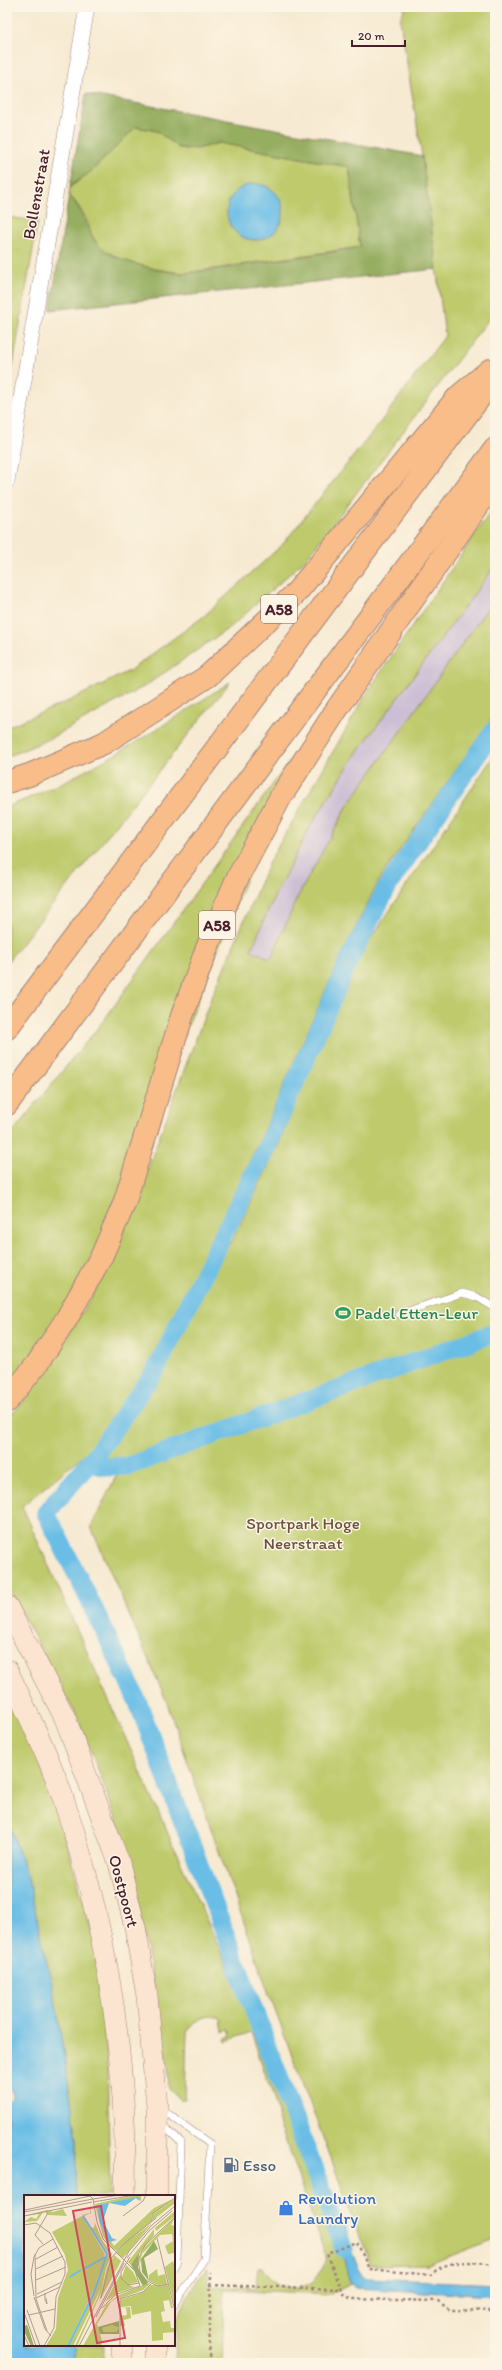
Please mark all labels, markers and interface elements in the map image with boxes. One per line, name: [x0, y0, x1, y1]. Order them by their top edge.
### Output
scale bar: [352, 22, 405, 48]
text: 20 m: [358, 29, 385, 43]
street label: Bollenstraat: [18, 147, 54, 241]
road number: A58: [261, 595, 297, 623]
road number: A58: [199, 911, 235, 939]
place label: Padel Etten-Leur: [355, 1303, 478, 1323]
sports icon: Padel Etten-Leur: [334, 1304, 352, 1322]
park label: Sportpark Hoge Neerstraat: [246, 1513, 360, 1553]
street label: Oostpoort: [105, 1853, 143, 1930]
place label: Esso: [243, 2155, 276, 2175]
fuel station icon: Esso: [222, 2156, 240, 2174]
place label: Revolution Laundry: [298, 2188, 376, 2228]
inset map: [24, 2195, 175, 2346]
shop icon: Revolution Laundry: [277, 2199, 295, 2217]

